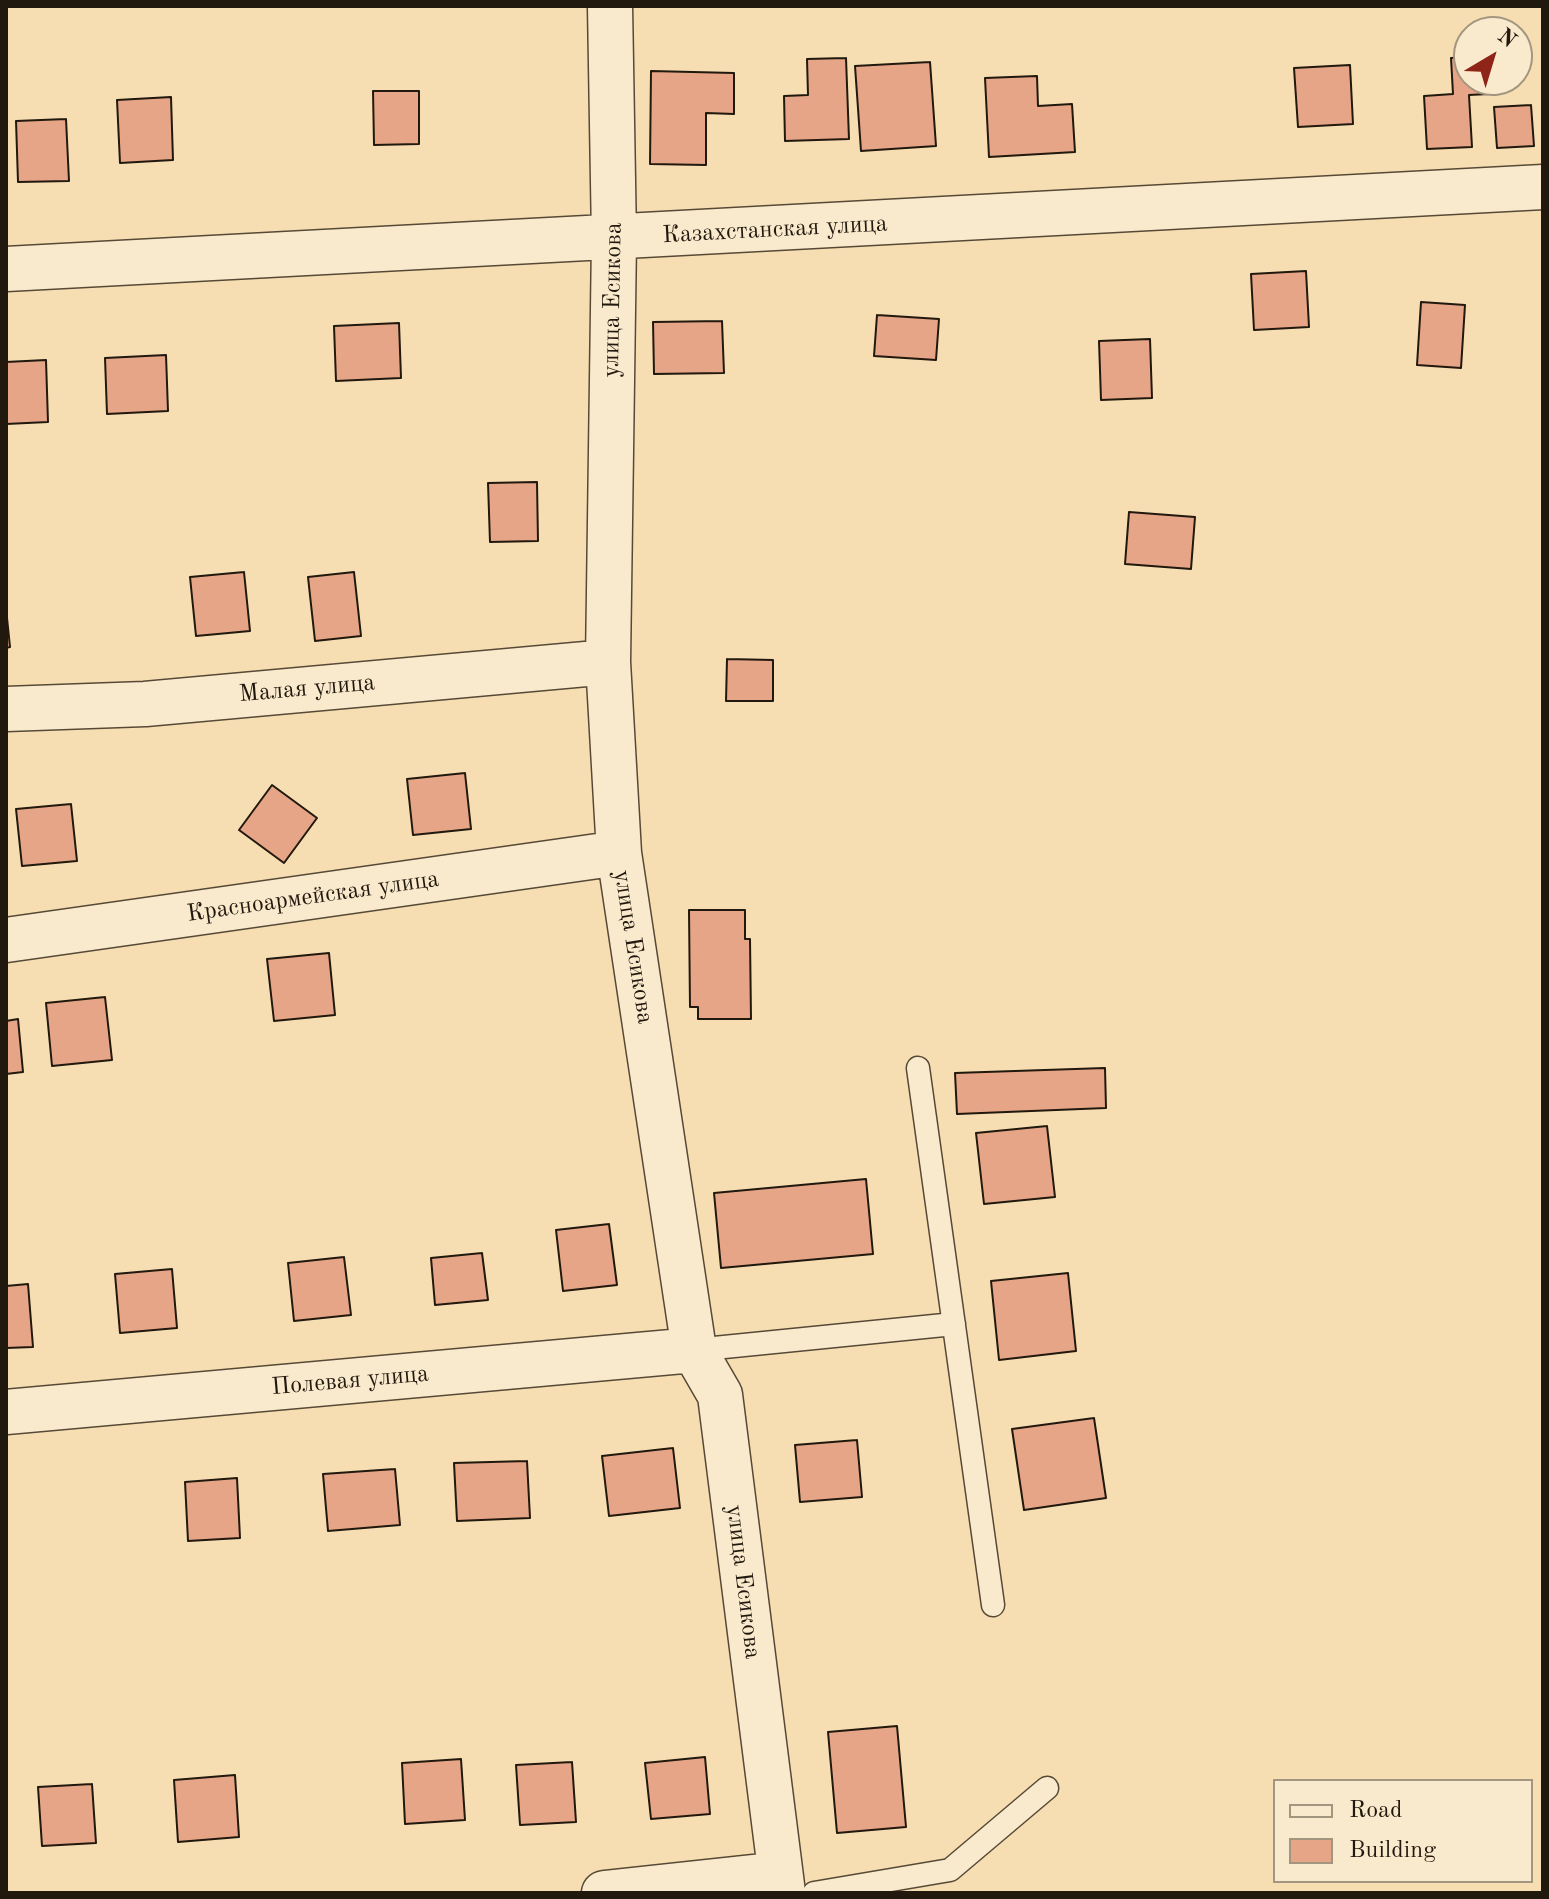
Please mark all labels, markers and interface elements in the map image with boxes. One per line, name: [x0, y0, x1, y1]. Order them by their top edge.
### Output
north arrow: [1453, 16, 1533, 96]
text: N: [1493, 25, 1520, 53]
street label: Казахстанская улица: [662, 210, 888, 250]
street label: улица Есикова: [597, 222, 629, 378]
street label: Малая улица: [238, 669, 376, 709]
street label: Красноармейская улица: [185, 865, 441, 929]
street label: улица Есикова: [607, 868, 659, 1026]
street label: Полевая улица: [270, 1360, 430, 1402]
street label: улица Есикова: [719, 1503, 767, 1661]
legend: [1273, 1779, 1533, 1883]
text: Road: [1349, 1799, 1402, 1823]
text: Building: [1349, 1839, 1436, 1863]

